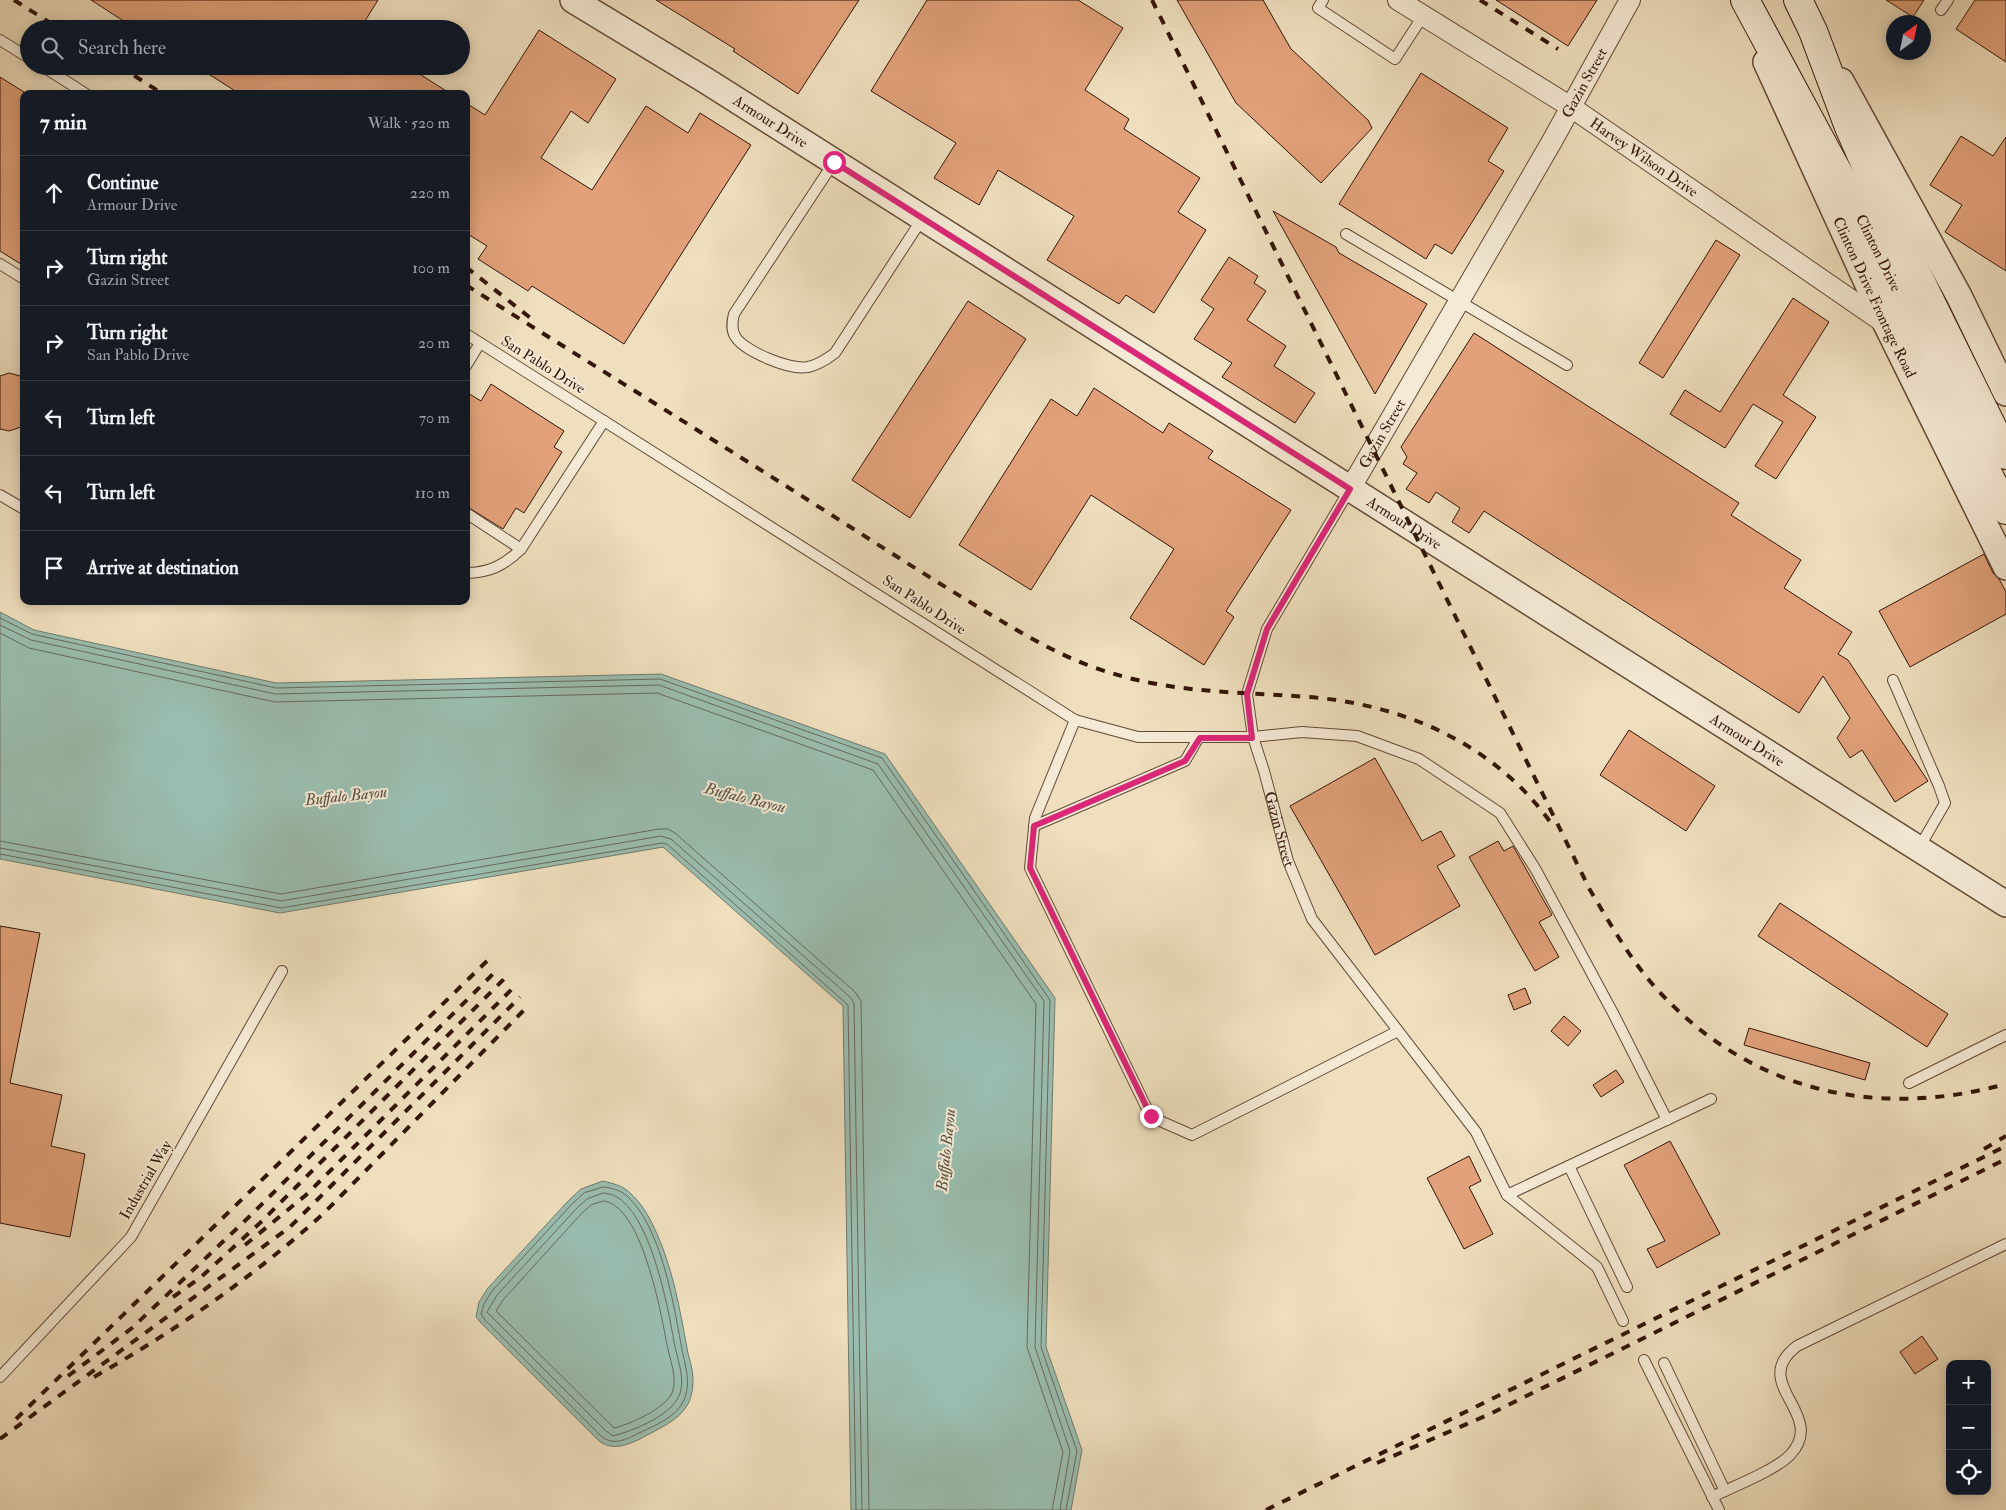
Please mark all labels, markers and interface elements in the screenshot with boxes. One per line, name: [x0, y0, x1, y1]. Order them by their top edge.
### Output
north arrow: [1886, 15, 1931, 60]
search box: [20, 20, 470, 75]
icon: search: [38, 34, 66, 62]
text: Search here: [78, 36, 166, 60]
street label: Gazin Street: [1557, 44, 1611, 121]
street label: Armour Drive: [729, 90, 812, 152]
text: 7 min: [40, 109, 87, 136]
text: Walk · 520 m: [368, 113, 450, 133]
street label: Harvey Wilson Drive: [1586, 113, 1702, 201]
route start: [823, 151, 846, 174]
text: Continue: [87, 171, 158, 195]
icon: ahead: [40, 179, 68, 207]
text: 220 m: [410, 183, 450, 203]
text: Armour Drive: [87, 195, 177, 215]
street label: Clinton Drive: [1852, 211, 1906, 295]
street label: Clinton Drive Frontage Road: [1829, 214, 1921, 381]
text: Turn right: [87, 246, 167, 270]
icon: right: [40, 254, 68, 282]
text: 100 m: [412, 258, 450, 278]
text: Gazin Street: [87, 270, 169, 290]
text: Turn right: [87, 321, 167, 345]
icon: right: [40, 329, 68, 357]
street label: San Pablo Drive: [497, 332, 589, 398]
text: 20 m: [418, 333, 450, 353]
text: San Pablo Drive: [87, 345, 189, 365]
street label: Gazin Street: [1355, 395, 1410, 472]
icon: left: [40, 404, 68, 432]
text: Turn left: [87, 406, 155, 430]
text: 70 m: [419, 408, 450, 428]
icon: left: [40, 479, 68, 507]
text: Turn left: [87, 481, 155, 505]
text: 110 m: [415, 483, 450, 503]
street label: Armour Drive: [1362, 492, 1445, 554]
icon: arrive: [40, 554, 68, 582]
text: Arrive at destination: [87, 556, 239, 580]
street label: San Pablo Drive: [879, 571, 969, 639]
street label: Armour Drive: [1705, 709, 1788, 771]
water label: Buffalo Bayou: [701, 778, 788, 818]
water label: Buffalo Bayou: [303, 782, 389, 810]
street label: Gazin Street: [1260, 789, 1299, 870]
route end: [1140, 1105, 1163, 1128]
water label: Buffalo Bayou: [932, 1107, 960, 1193]
street label: Industrial Way: [116, 1137, 176, 1223]
map controls: [1946, 1360, 1991, 1495]
button: +: [1946, 1360, 1991, 1405]
button: −: [1946, 1405, 1991, 1450]
button: locate: [1946, 1450, 1991, 1495]

